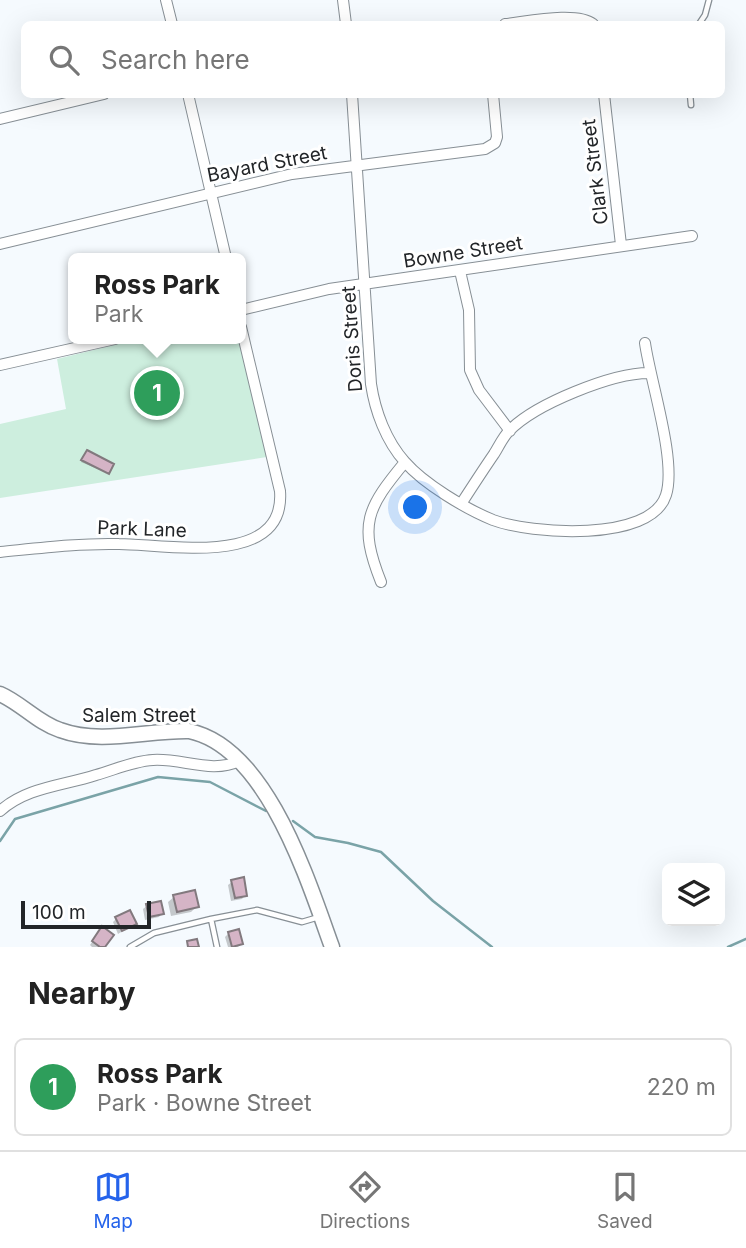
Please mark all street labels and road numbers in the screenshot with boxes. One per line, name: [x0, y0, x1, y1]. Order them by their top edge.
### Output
street label: Clark Street: [577, 118, 613, 226]
street label: Bayard Street: [205, 141, 329, 187]
street label: Bowne Street: [402, 231, 524, 273]
street label: Doris Street: [337, 285, 367, 393]
street label: Park Lane: [97, 516, 187, 542]
street label: Salem Street: [82, 704, 196, 727]

